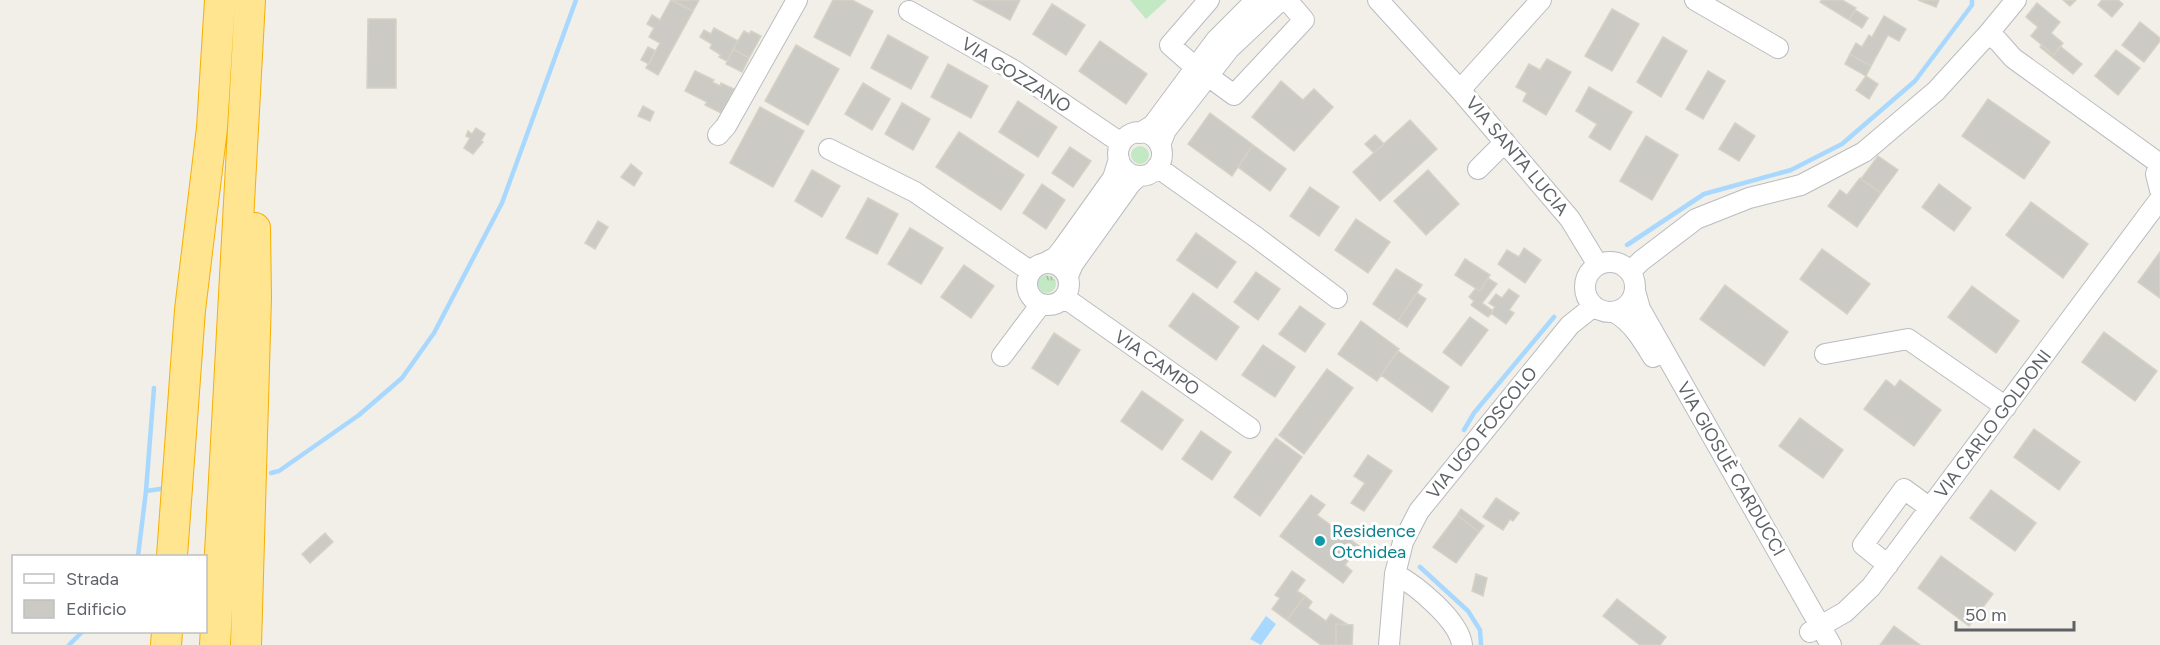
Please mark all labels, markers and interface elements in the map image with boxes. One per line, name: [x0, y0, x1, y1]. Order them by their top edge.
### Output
street label: VIA GOZZANO: [957, 33, 1075, 117]
street label: VIA SANTA LUCIA: [1461, 92, 1573, 220]
street label: VIA CAMPO: [1110, 326, 1204, 400]
street label: VIA CARLO GOLDONI: [1930, 345, 2056, 503]
street label: VIA UGO FOSCOLO: [1422, 363, 1542, 503]
street label: VIA GIOSUÈ CARDUCCI: [1672, 378, 1790, 560]
place label: Residence Otchidea: [1332, 520, 1416, 563]
marker: Residence Otchidea: [1313, 534, 1327, 548]
legend: [12, 555, 207, 633]
text: Strada: [66, 568, 119, 590]
scale bar: [1956, 594, 2074, 632]
text: Edificio: [66, 598, 127, 620]
text: 50 m: [1965, 604, 2007, 626]

